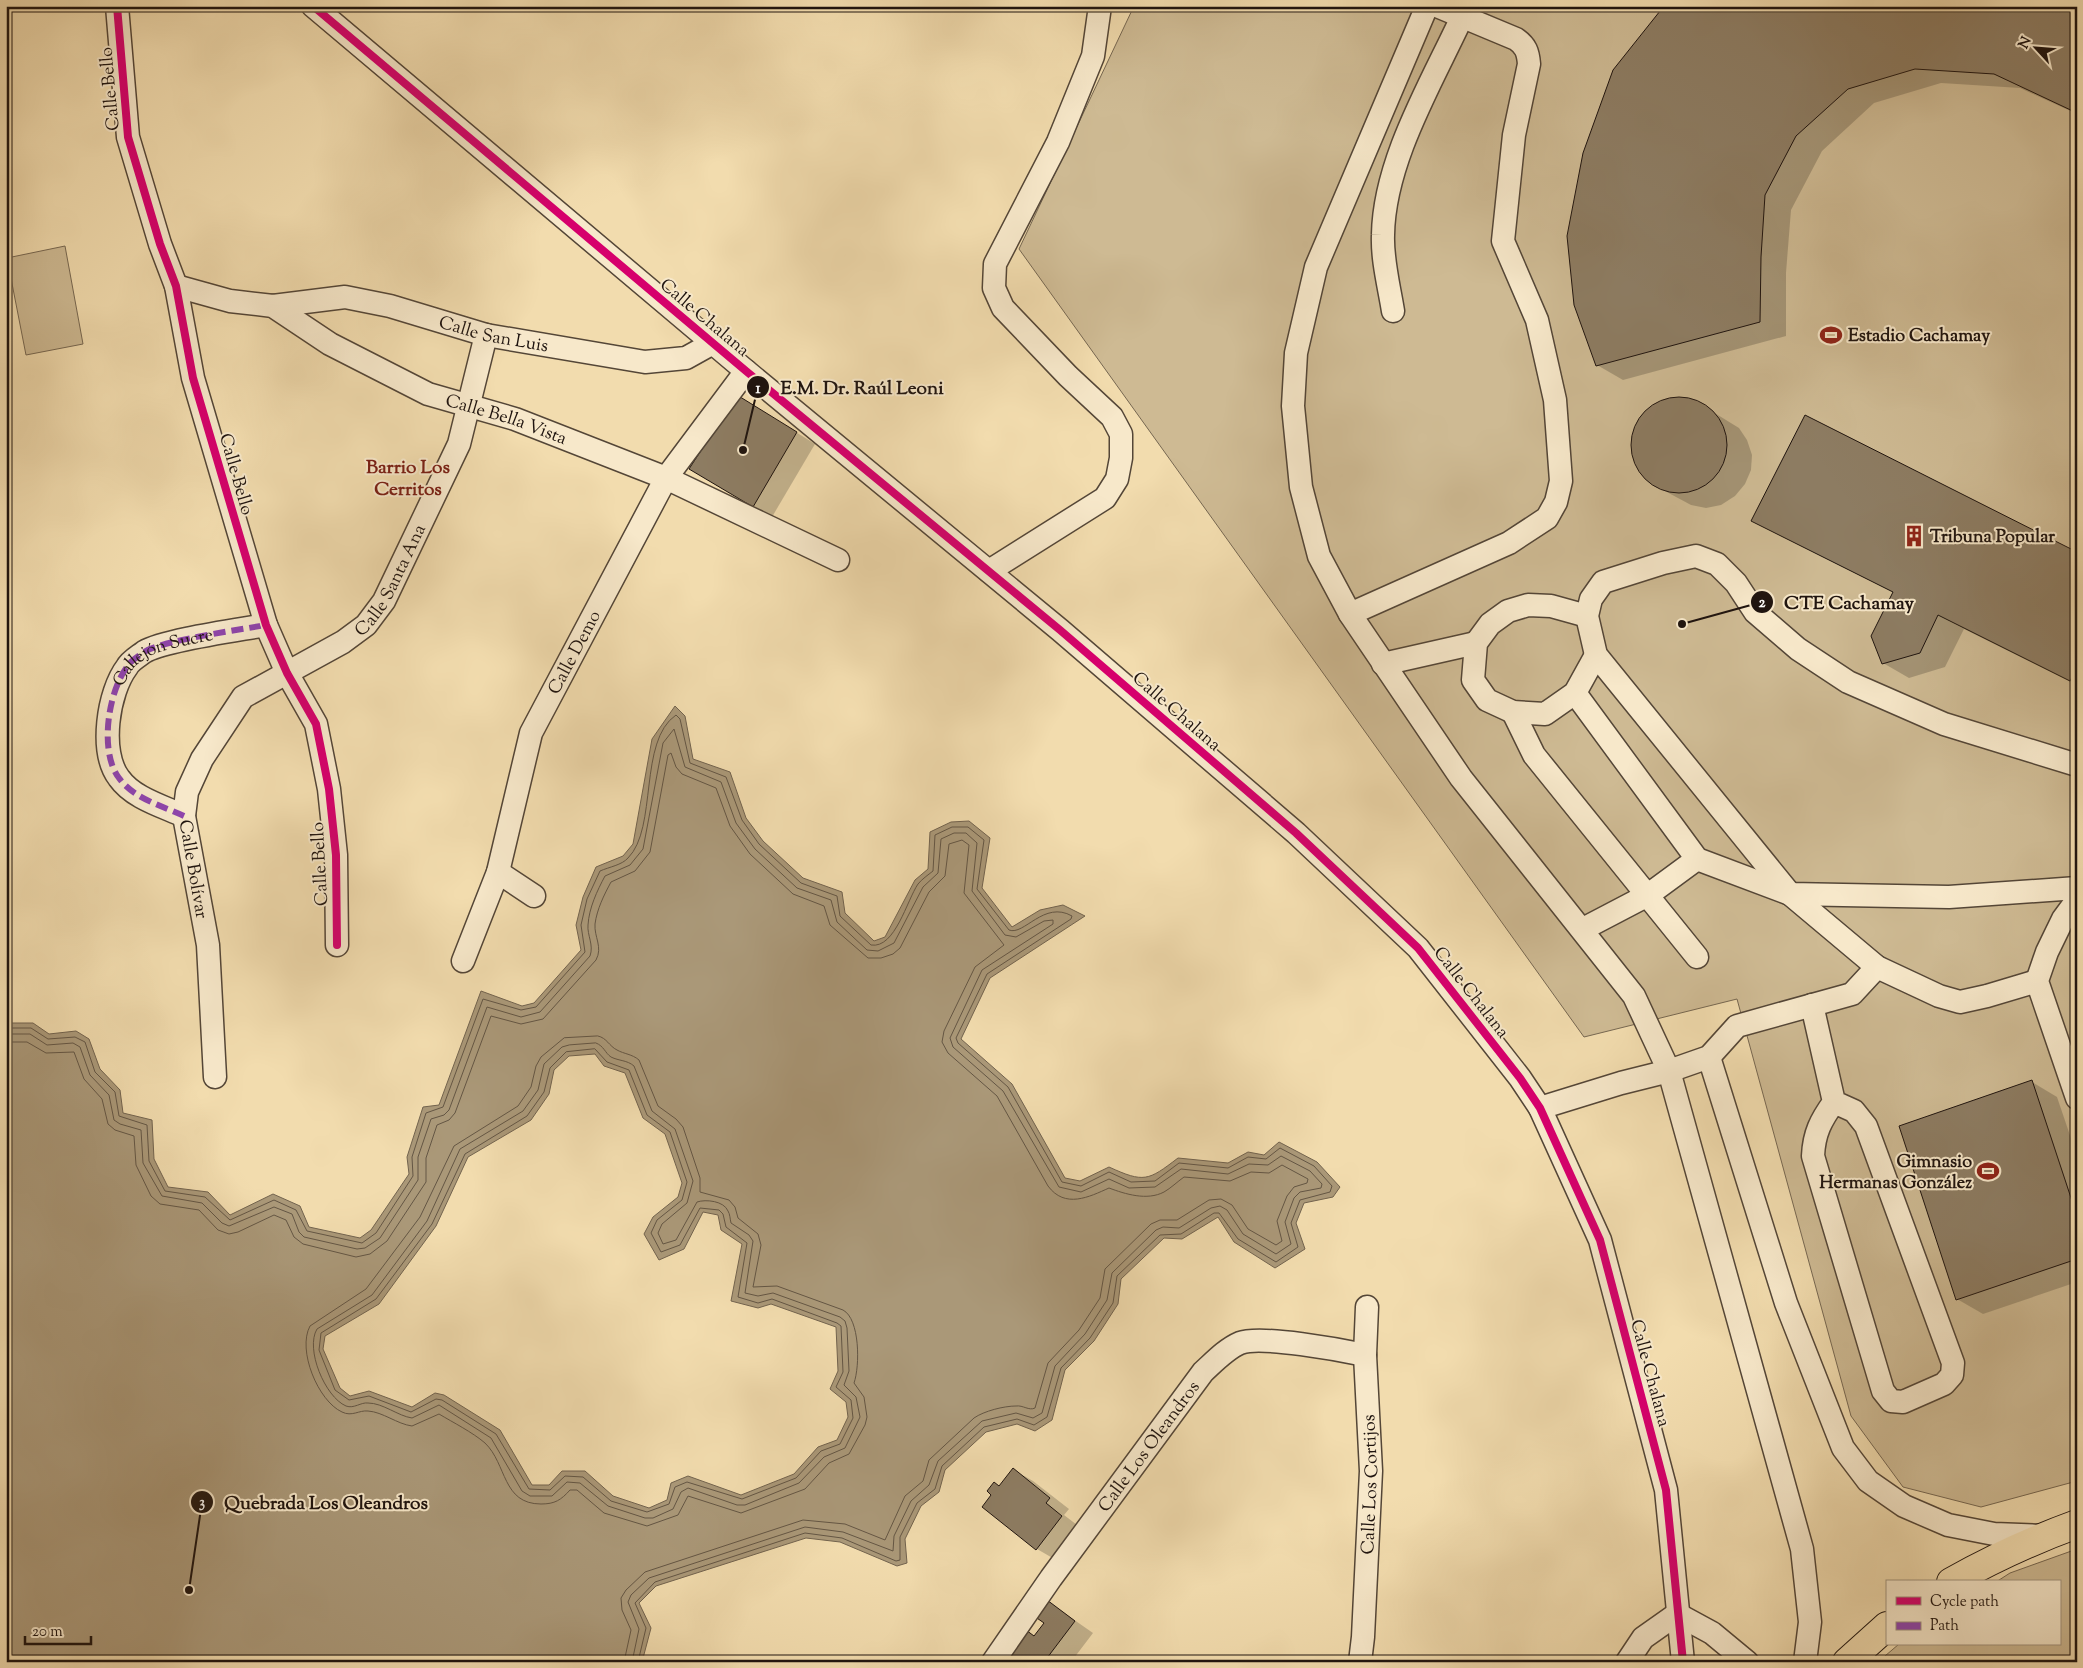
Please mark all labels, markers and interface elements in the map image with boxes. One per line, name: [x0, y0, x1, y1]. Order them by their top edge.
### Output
north arrow: [2010, 22, 2060, 72]
text: N: [2015, 34, 2038, 53]
street label: Calle Bello: [94, 46, 128, 132]
street label: Calle Chalana: [653, 273, 754, 364]
street label: Calle San Luis: [435, 310, 550, 360]
sports icon: Estadio Cachamay: [1818, 322, 1844, 348]
place label: Estadio Cachamay: [1848, 324, 1990, 350]
callout: E.M. Dr. Raúl Leoni: [746, 370, 954, 404]
text: E.M. Dr. Raúl Leoni: [780, 376, 944, 403]
text: 1: [755, 379, 761, 400]
street label: Calle Bella Vista: [442, 389, 570, 453]
street label: Calle Bello: [211, 431, 259, 519]
district label: Barrio Los Cerritos: [366, 455, 450, 504]
street label: Calle Santa Ana: [350, 520, 434, 644]
building icon: Tribuna Popular: [1901, 523, 1927, 549]
place label: Tribuna Popular: [1930, 525, 2055, 551]
callout: CTE Cachamay: [1750, 585, 1924, 619]
text: CTE Cachamay: [1784, 591, 1914, 618]
text: 2: [1758, 593, 1766, 614]
street label: Calle Demo: [543, 606, 609, 700]
street label: Callejón Sucre: [107, 623, 215, 691]
street label: Calle Chalana: [1126, 667, 1226, 759]
street label: Calle Bolívar: [171, 818, 214, 921]
street label: Calle Bello: [306, 821, 336, 907]
street label: Calle Chalana: [1426, 942, 1515, 1045]
place label: Gimnasio Hermanas González: [1819, 1150, 1972, 1197]
sports icon: Gimnasio Hermanas González: [1975, 1158, 2001, 1184]
street label: Calle Chalana: [1622, 1317, 1676, 1430]
street label: Calle Los Oleandros: [1093, 1376, 1207, 1518]
street label: Calle Los Cortijos: [1356, 1414, 1386, 1555]
callout: Quebrada Los Oleandros: [189, 1485, 438, 1519]
text: Quebrada Los Oleandros: [224, 1491, 429, 1518]
text: 3: [199, 1493, 205, 1514]
legend: [1886, 1580, 2060, 1646]
text: Cycle path: [1930, 1592, 1999, 1613]
scale bar: [25, 1613, 91, 1645]
text: Path: [1930, 1616, 1959, 1637]
text: 20 m: [32, 1622, 63, 1643]

